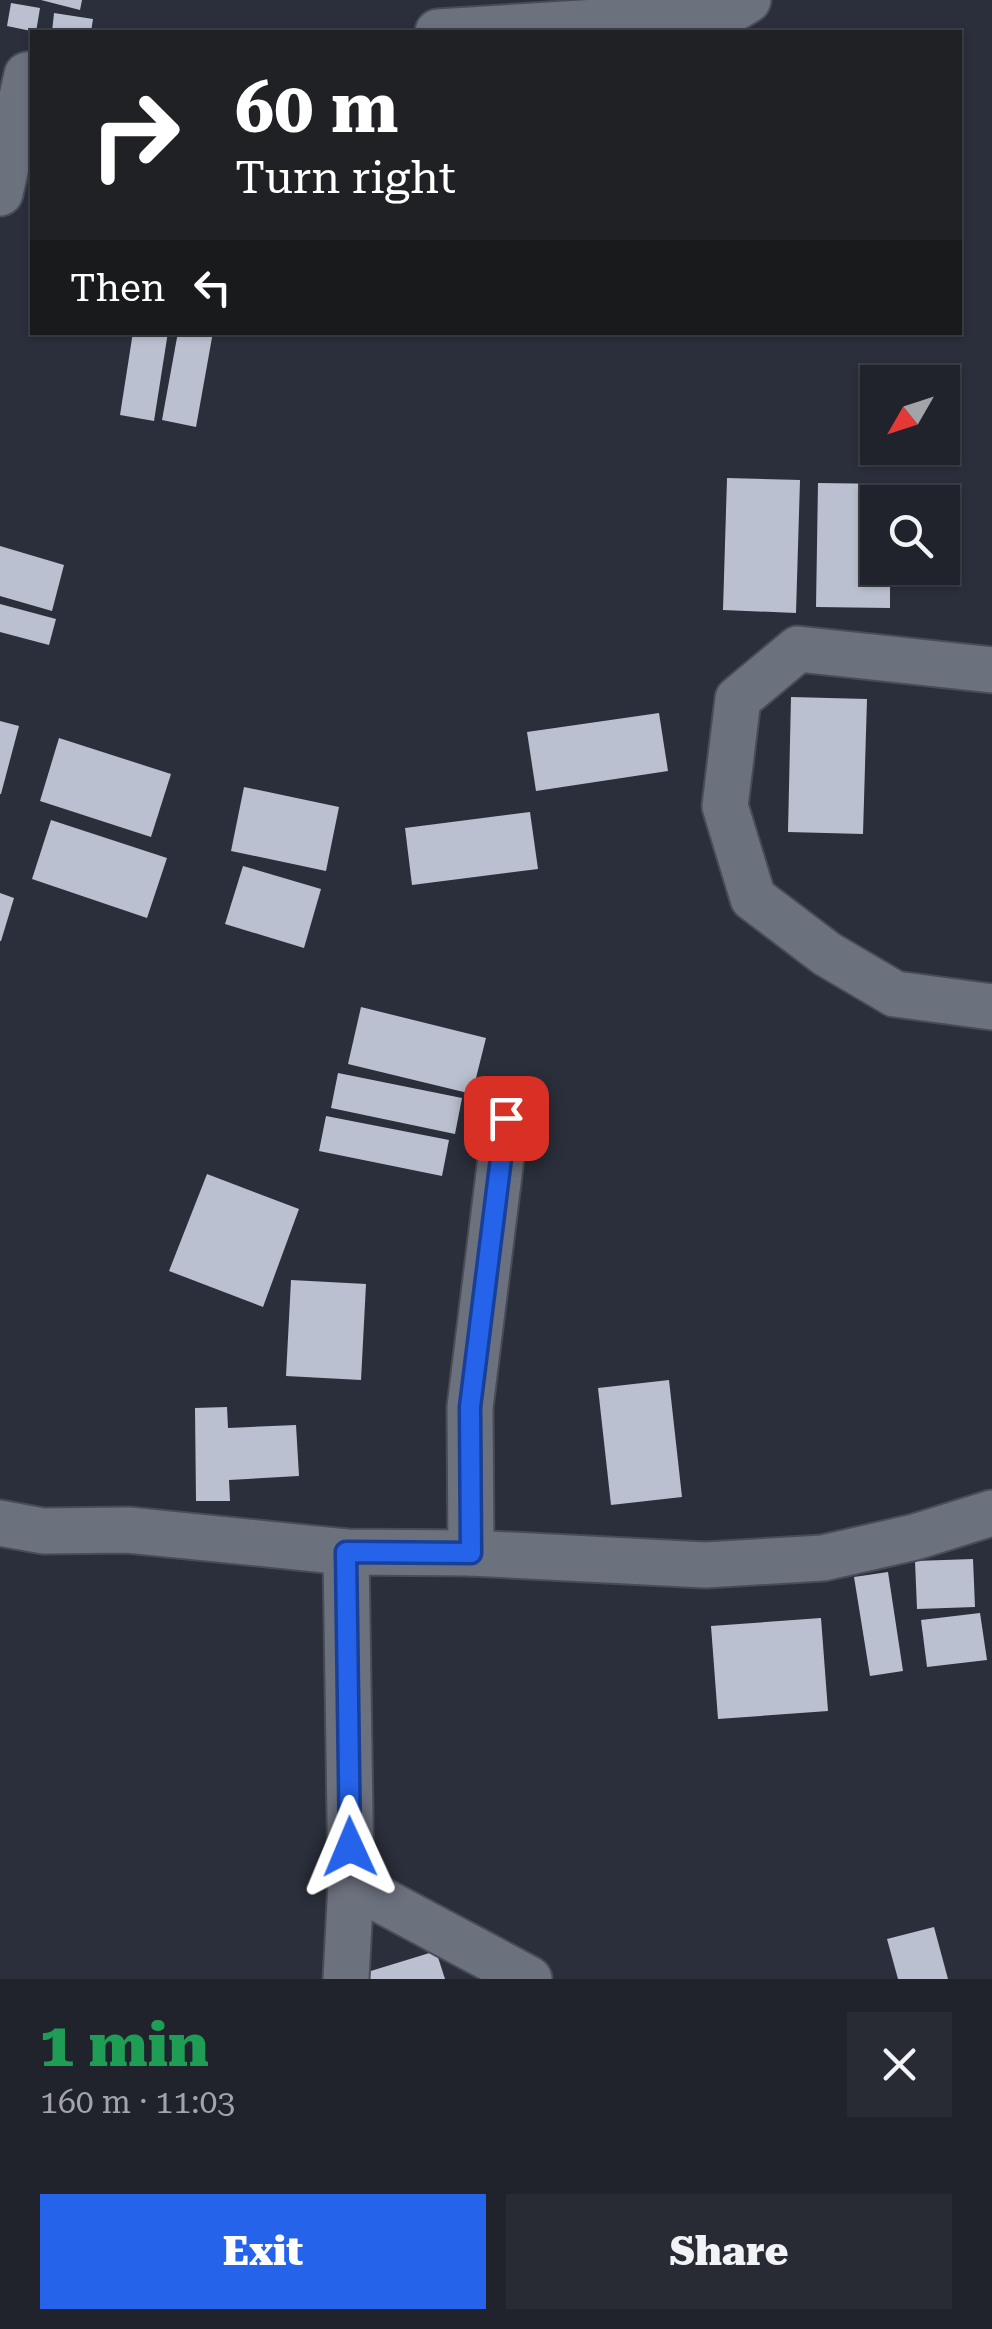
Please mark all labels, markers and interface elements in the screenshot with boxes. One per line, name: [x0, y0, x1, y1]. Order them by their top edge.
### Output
text: 60 m: [235, 67, 399, 149]
icon: right: [70, 70, 200, 200]
text: Turn right: [235, 151, 456, 204]
icon: left: [185, 260, 240, 315]
text: Then: [70, 266, 165, 310]
north arrow: [860, 365, 960, 465]
map controls: [860, 365, 960, 585]
button: search: [860, 485, 960, 585]
pin: [464, 1076, 549, 1161]
icon: arrive: [479, 1091, 534, 1146]
position arrow: [298, 1795, 402, 1899]
text: 1 min: [40, 2010, 209, 2081]
button: close: [847, 2012, 952, 2117]
text: 160 m · 11:03: [40, 2083, 235, 2121]
button: Exit: [40, 2194, 486, 2309]
button: Share: [506, 2194, 952, 2309]

